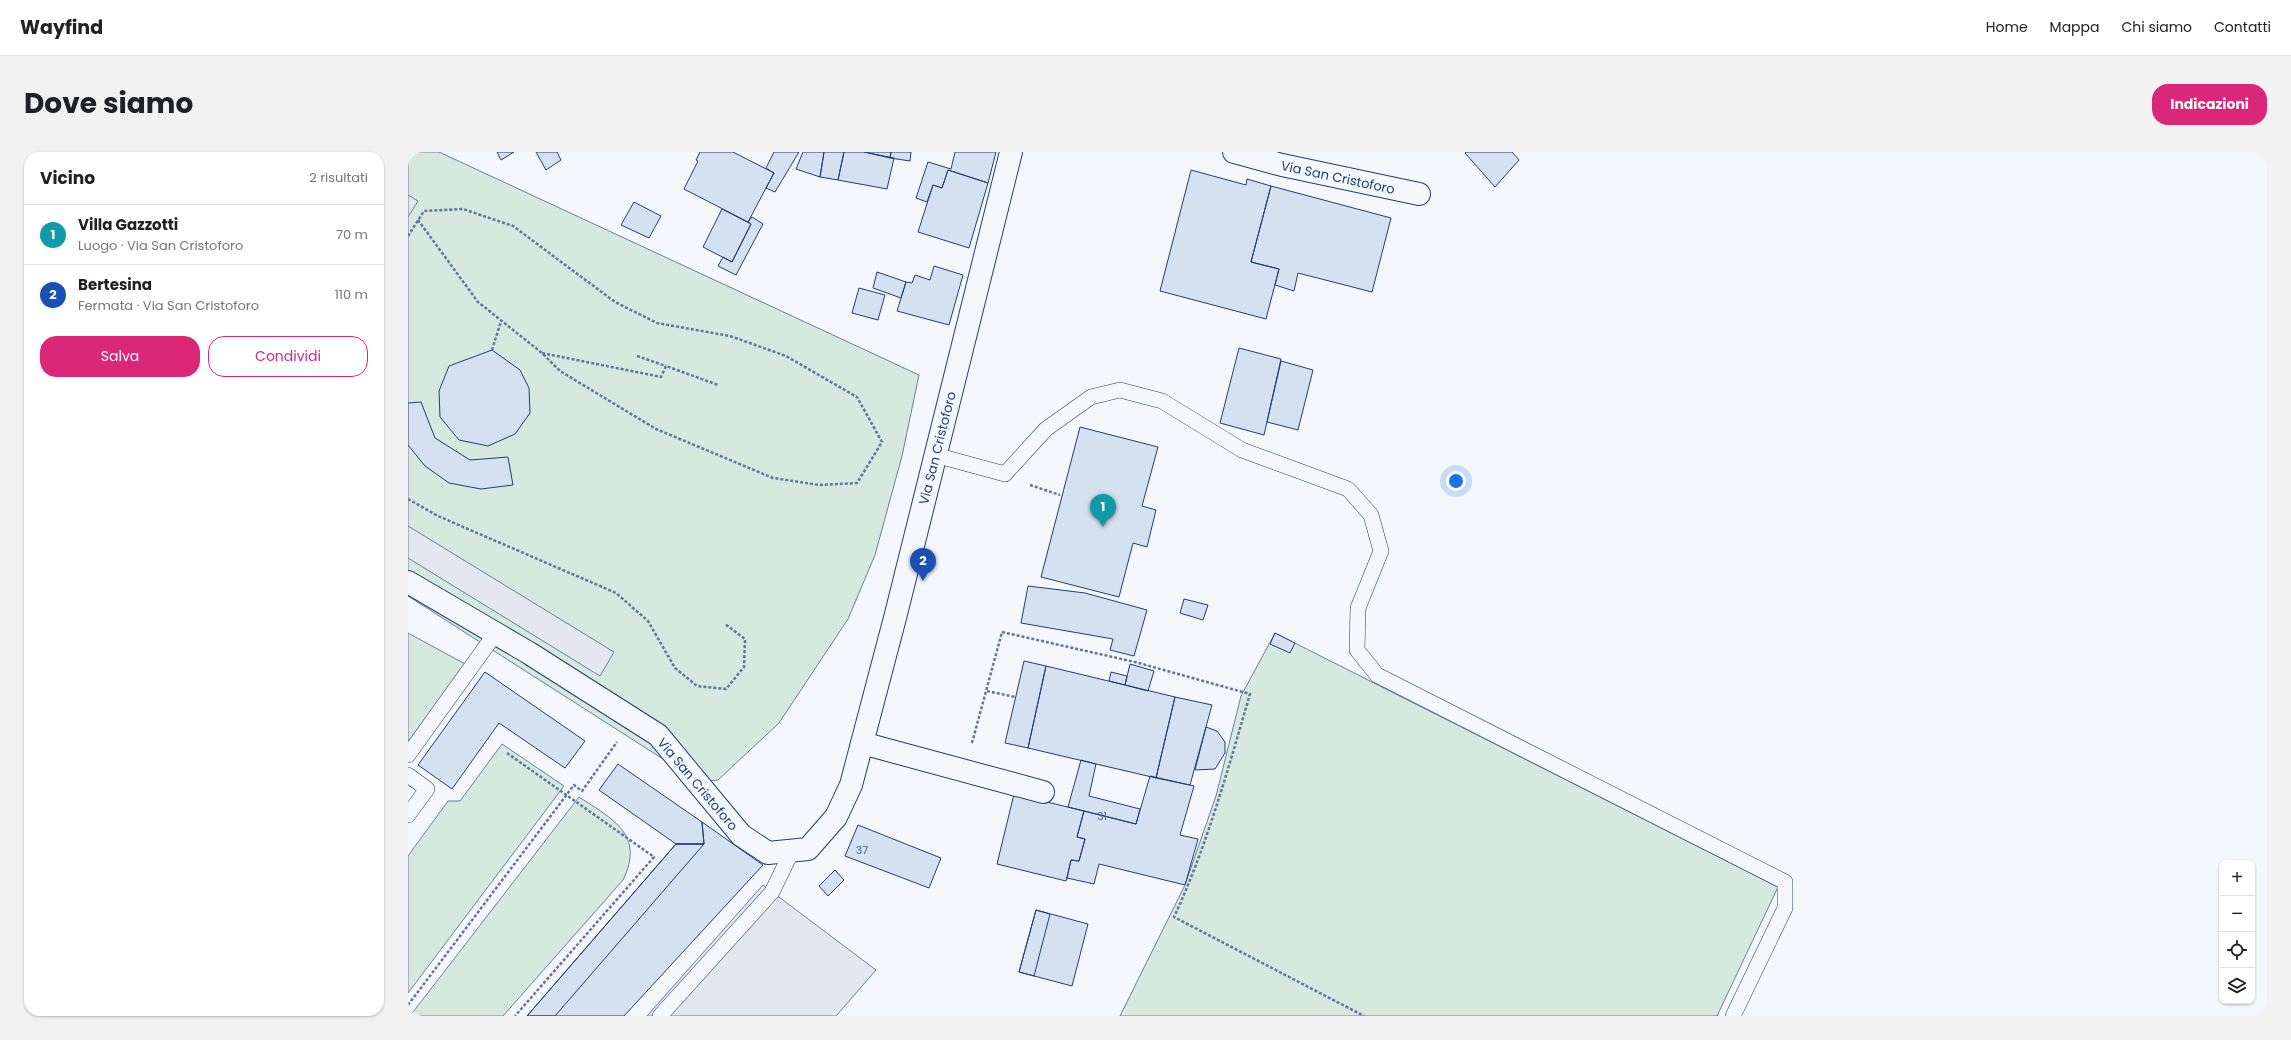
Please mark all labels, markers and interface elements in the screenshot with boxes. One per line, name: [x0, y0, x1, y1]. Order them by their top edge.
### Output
text: Wayfind: [20, 14, 103, 41]
text: Home: [1986, 17, 2028, 37]
text: Mappa: [2050, 17, 2100, 37]
text: Chi siamo: [2122, 17, 2192, 37]
text: Contatti: [2214, 17, 2271, 37]
text: Dove siamo: [24, 84, 193, 123]
button: Indicazioni: [2152, 84, 2267, 125]
street label: Via San Cristoforo: [1279, 156, 1397, 199]
text: Vicino: [40, 166, 95, 190]
text: 2 risultati: [309, 168, 368, 187]
text: Villa Gazzotti: [78, 214, 178, 235]
text: 1: [51, 225, 55, 244]
text: 70 m: [336, 225, 368, 244]
text: Luogo · Via San Cristoforo: [78, 236, 243, 255]
text: Bertesina: [78, 274, 152, 295]
text: 2: [49, 285, 57, 304]
text: 110 m: [335, 285, 368, 304]
text: Fermata · Via San Cristoforo: [78, 296, 259, 315]
button: Salva: [40, 336, 200, 377]
button: Condividi: [208, 336, 368, 377]
street label: Via San Cristoforo: [914, 389, 961, 507]
your location: [1446, 471, 1466, 491]
pin: 1: [1090, 494, 1116, 527]
pin: 2: [910, 548, 936, 581]
street label: Via San Cristoforo: [653, 734, 742, 835]
house number: 31: [1097, 808, 1107, 824]
house number: 37: [856, 842, 868, 858]
map controls: [2219, 860, 2255, 1004]
button: +: [2219, 860, 2255, 896]
button: −: [2219, 896, 2255, 932]
button: locate: [2219, 932, 2255, 968]
button: layers: [2219, 968, 2255, 1004]

